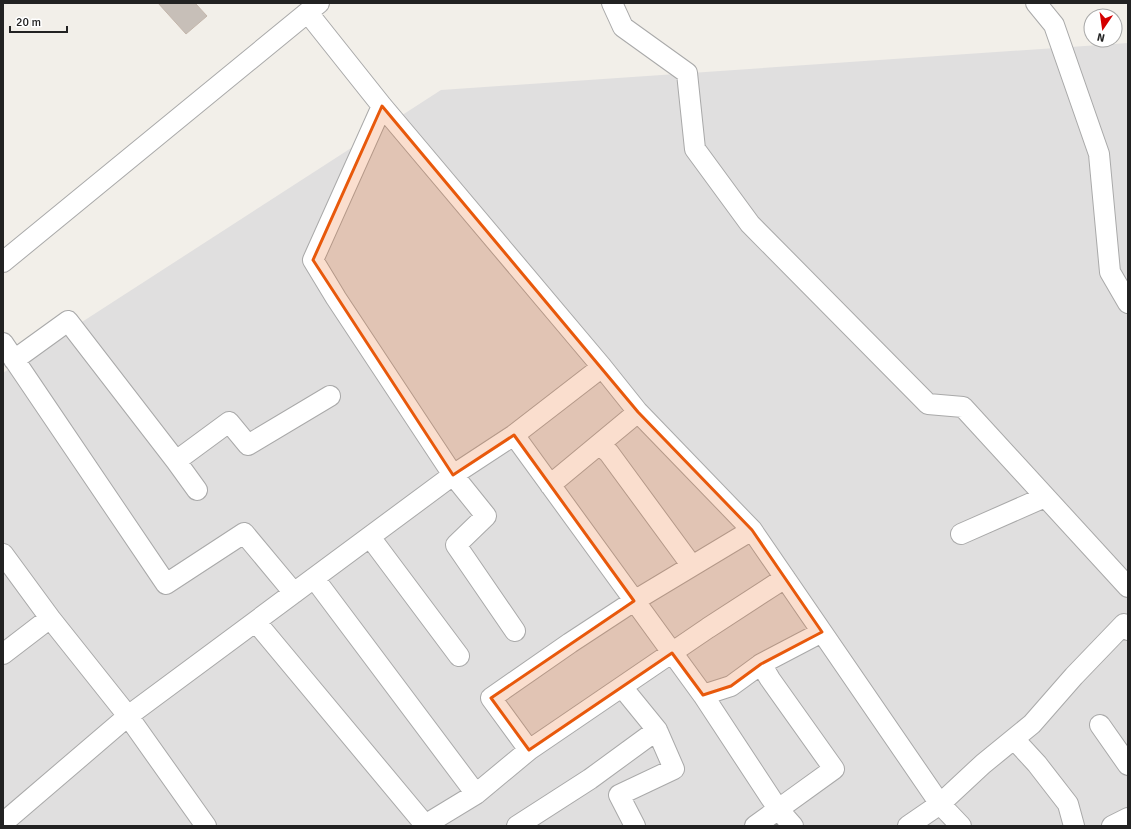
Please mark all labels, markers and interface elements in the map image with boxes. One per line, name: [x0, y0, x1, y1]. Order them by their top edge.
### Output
scale bar: [10, 8, 67, 34]
north arrow: [1083, 8, 1123, 48]
text: 20 m: [16, 15, 41, 30]
text: N: [1096, 30, 1106, 44]

